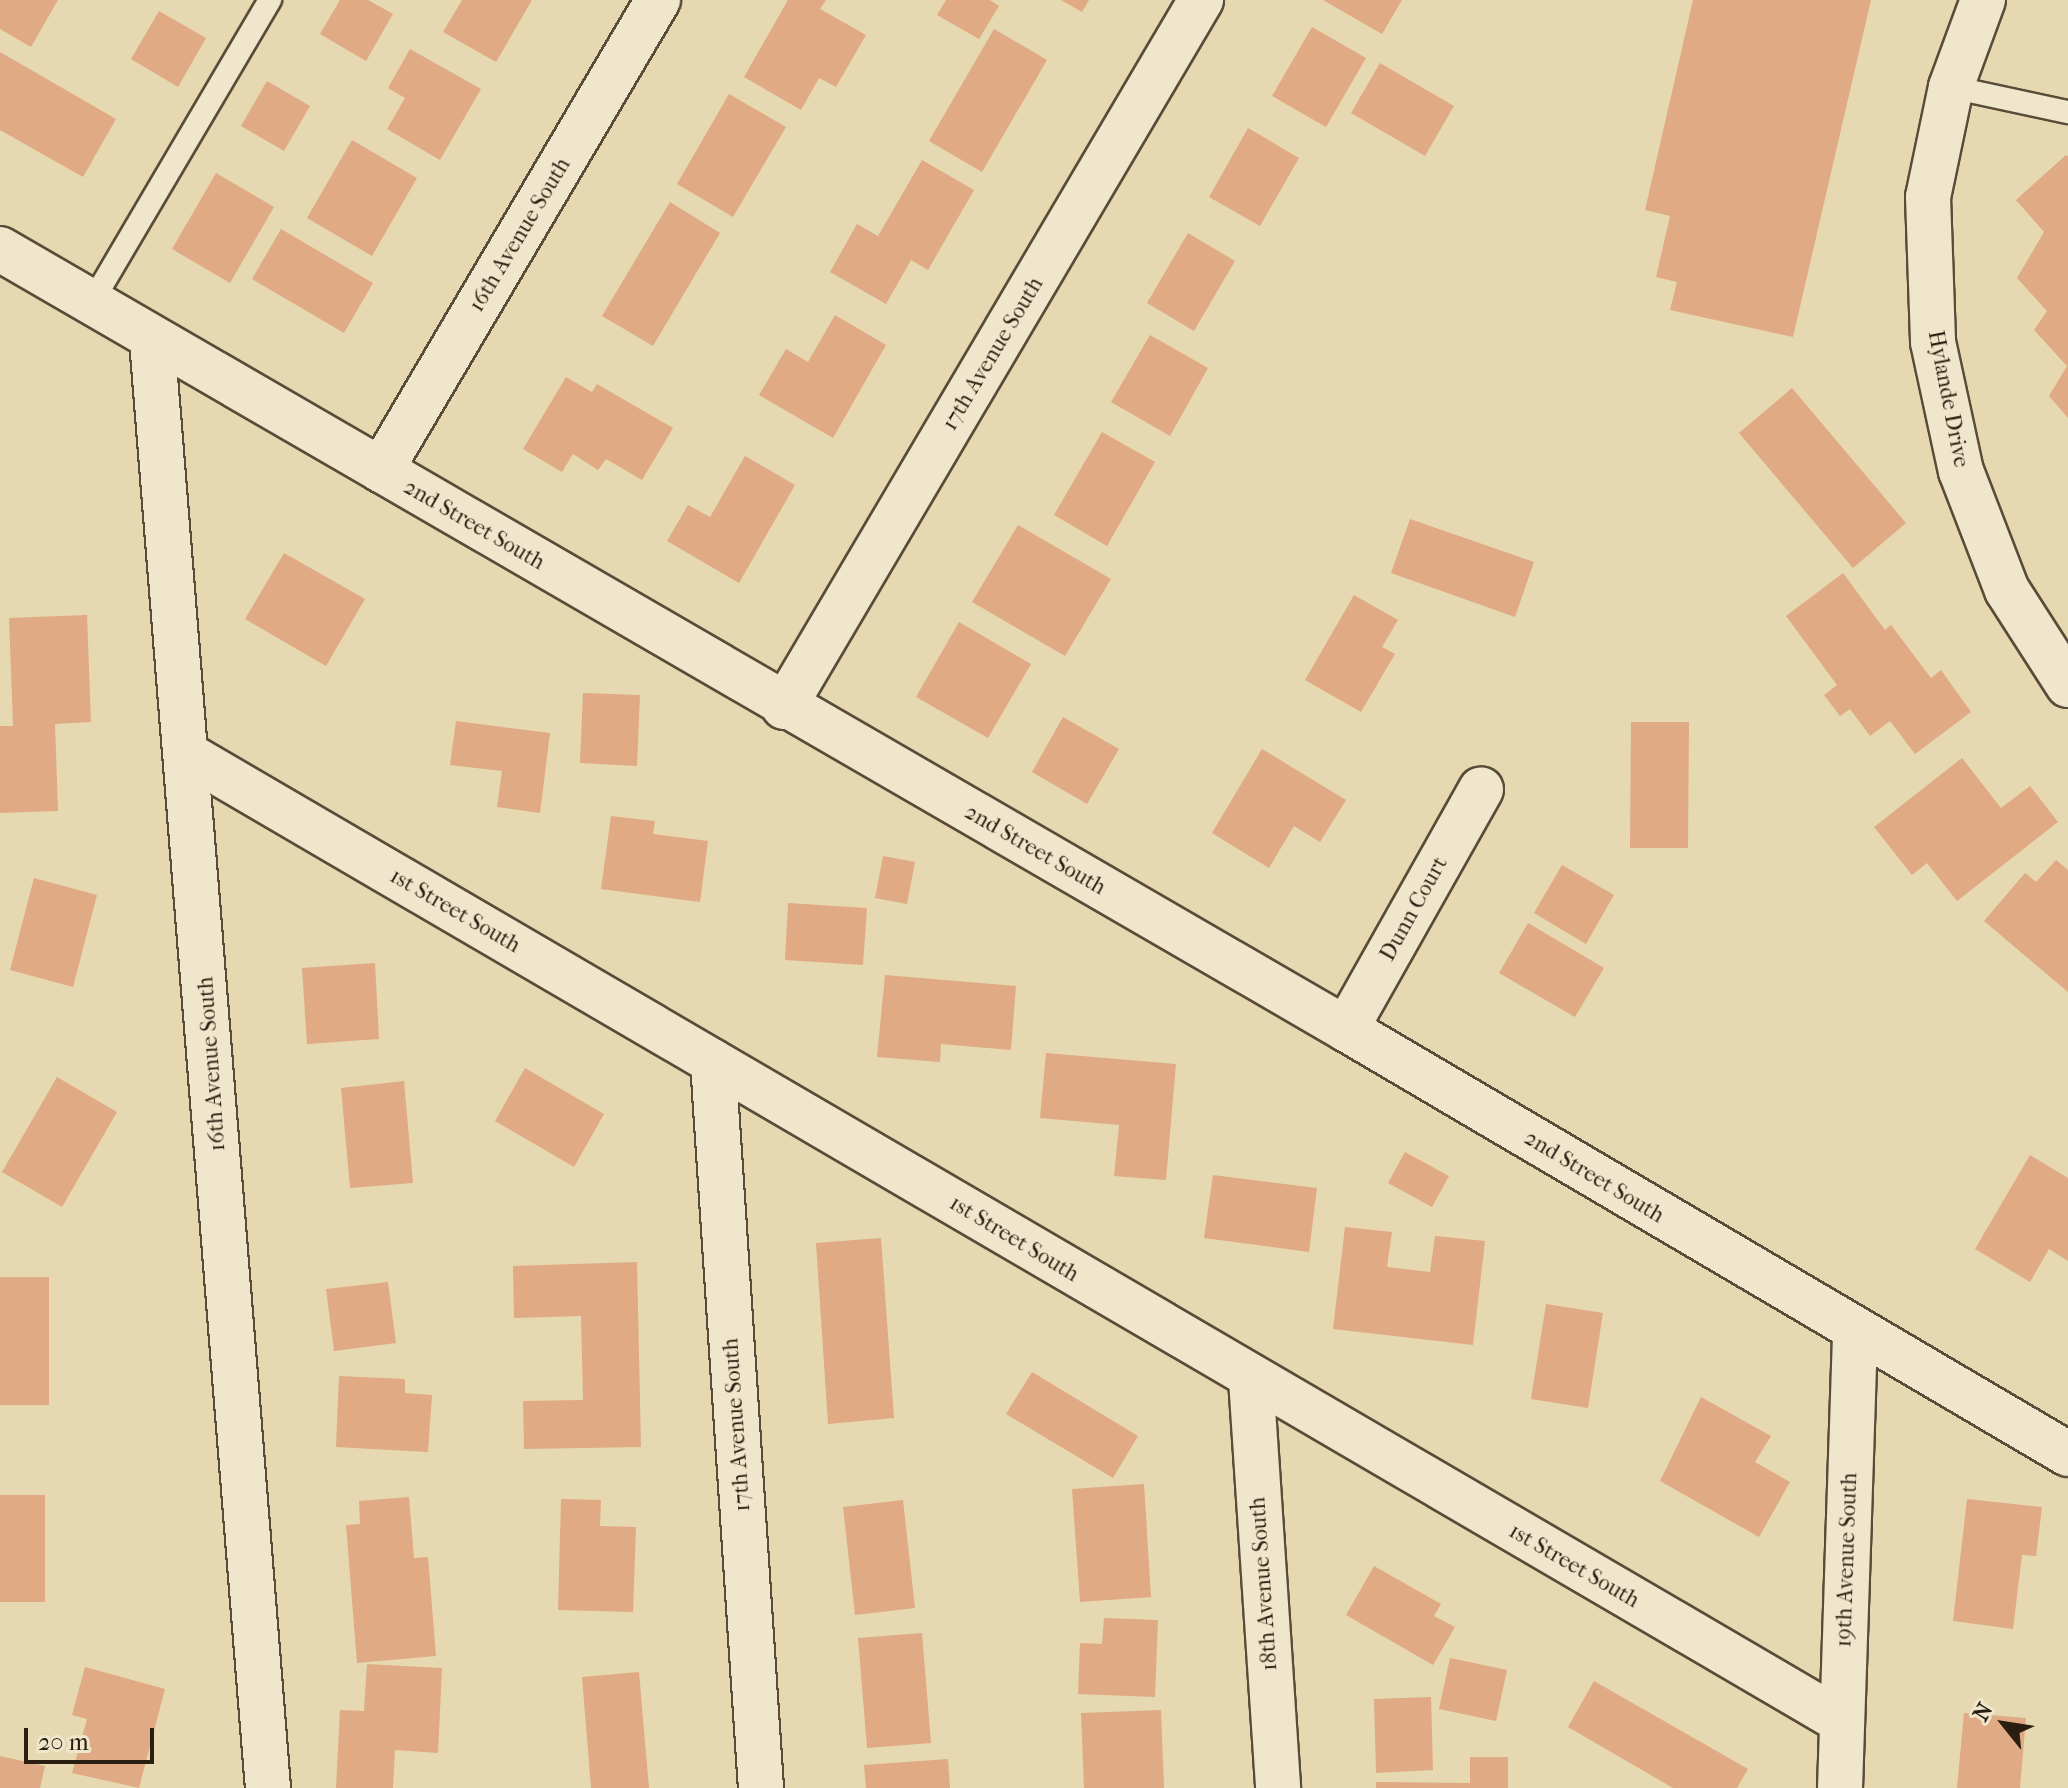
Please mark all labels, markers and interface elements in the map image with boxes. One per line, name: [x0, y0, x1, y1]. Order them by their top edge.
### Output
street label: 16th Avenue South: [464, 153, 576, 317]
street label: 17th Avenue South: [937, 273, 1049, 435]
street label: Hylande Drive: [1922, 328, 1974, 470]
street label: 2nd Street South: [399, 474, 549, 576]
street label: 2nd Street South: [960, 799, 1110, 901]
street label: Dunn Court: [1375, 852, 1453, 966]
street label: 1st Street South: [385, 863, 525, 959]
street label: 16th Avenue South: [193, 976, 231, 1152]
street label: 2nd Street South: [1519, 1125, 1669, 1229]
street label: 1st Street South: [945, 1190, 1083, 1288]
street label: 17th Avenue South: [718, 1337, 756, 1513]
street label: 19th Avenue South: [1831, 1472, 1863, 1648]
street label: 18th Avenue South: [1245, 1496, 1283, 1672]
street label: 1st Street South: [1504, 1518, 1644, 1614]
north arrow: [1964, 1684, 2044, 1764]
text: N: [1968, 1698, 1999, 1726]
scale bar: [28, 1712, 158, 1762]
text: 20 m: [38, 1728, 89, 1756]

